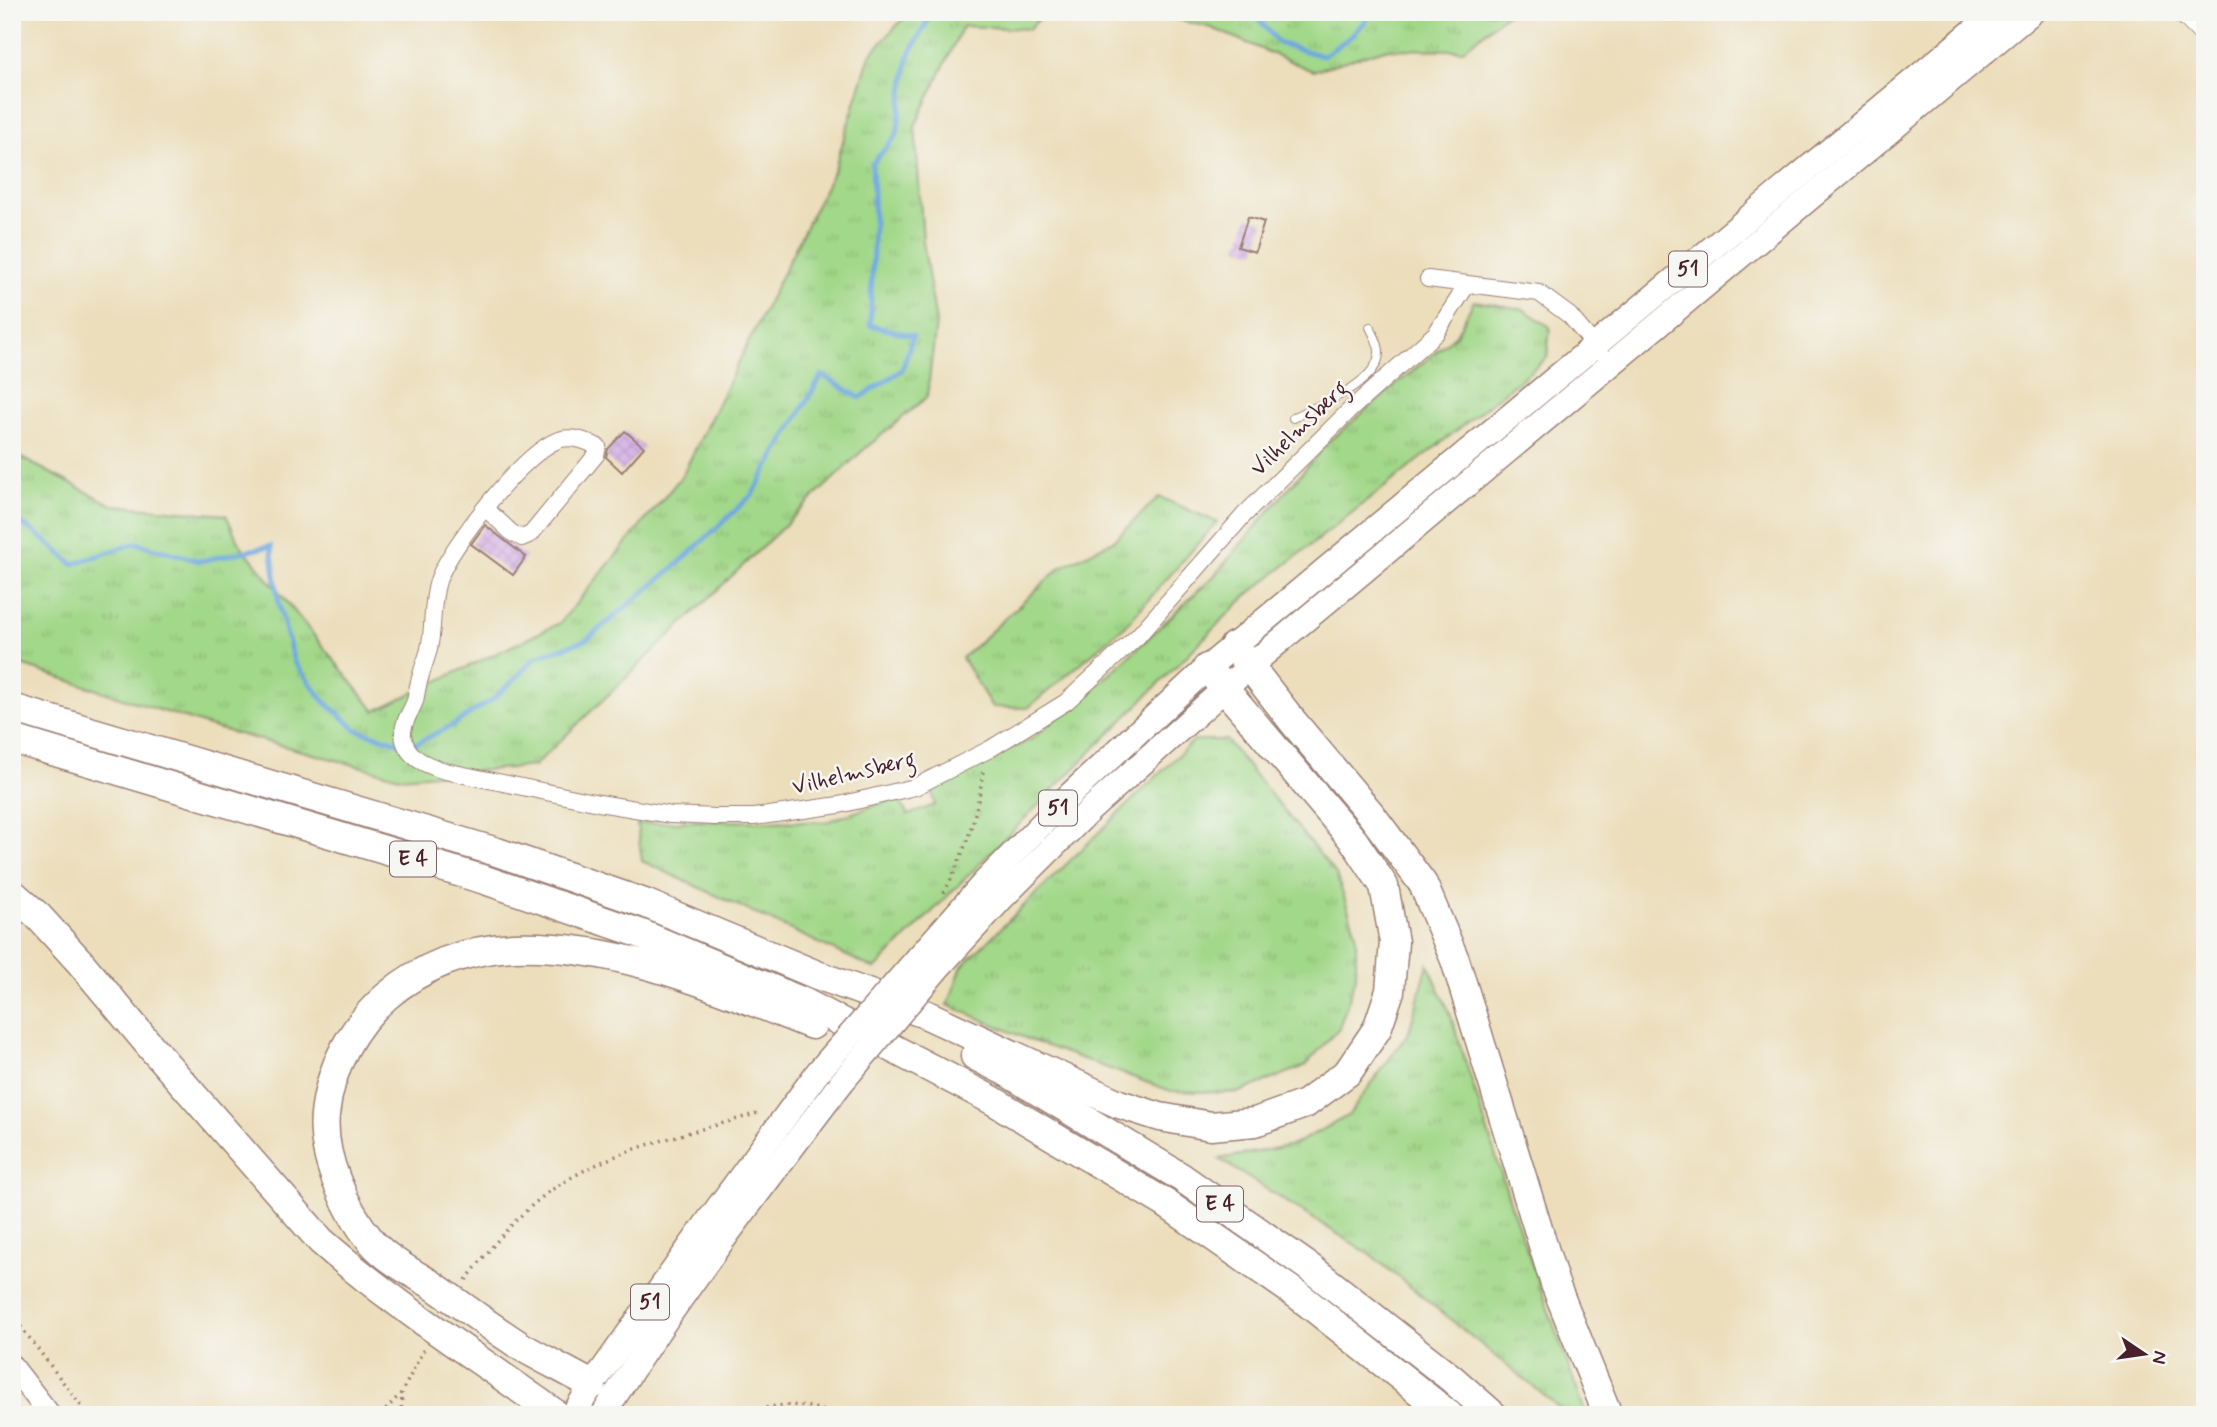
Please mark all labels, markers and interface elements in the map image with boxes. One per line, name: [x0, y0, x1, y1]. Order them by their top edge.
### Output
road number: 51: [1669, 252, 1707, 286]
street label: Vilhelmsberg: [1244, 374, 1357, 485]
street label: Vilhelmsberg: [789, 745, 919, 805]
road number: 51: [1039, 790, 1077, 826]
road number: E 4: [390, 842, 436, 876]
road number: E 4: [1197, 1186, 1243, 1222]
road number: 51: [631, 1284, 669, 1320]
north arrow: [2108, 1318, 2178, 1388]
text: N: [2145, 1349, 2173, 1366]

